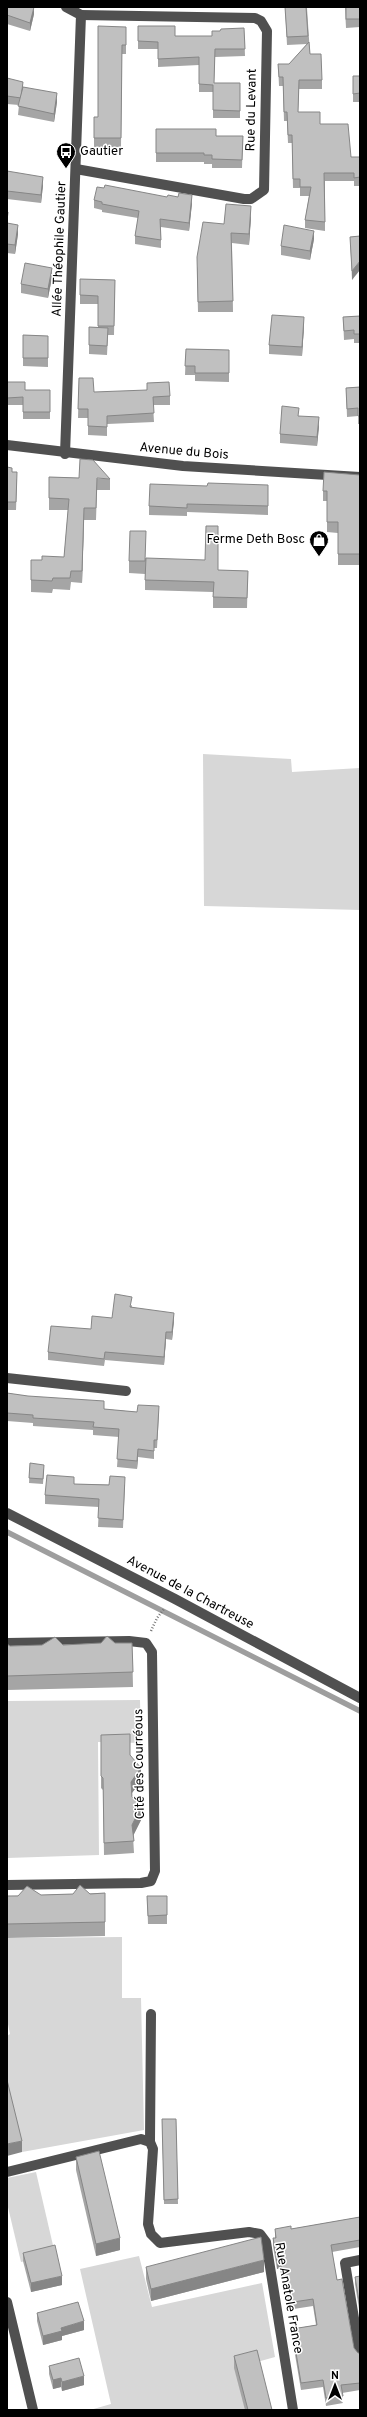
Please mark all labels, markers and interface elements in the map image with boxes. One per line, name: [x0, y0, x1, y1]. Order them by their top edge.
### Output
street label: Rue du Levant: [243, 68, 261, 152]
bus stop icon: Gautier: [55, 141, 77, 169]
place label: Gautier: [80, 144, 123, 160]
street label: Allée Théophile Gautier: [50, 181, 70, 317]
street label: Avenue du Bois: [139, 440, 229, 464]
shop icon: Ferme Deth Bosc: [308, 529, 330, 557]
place label: Ferme Deth Bosc: [206, 532, 305, 548]
street label: Avenue de la Chartreuse: [124, 1553, 256, 1633]
street label: Cité des Courréous: [131, 1709, 149, 1819]
street label: Rue Anatole France: [270, 2241, 306, 2355]
north arrow: [315, 2365, 355, 2405]
text: N: [331, 2369, 339, 2383]

